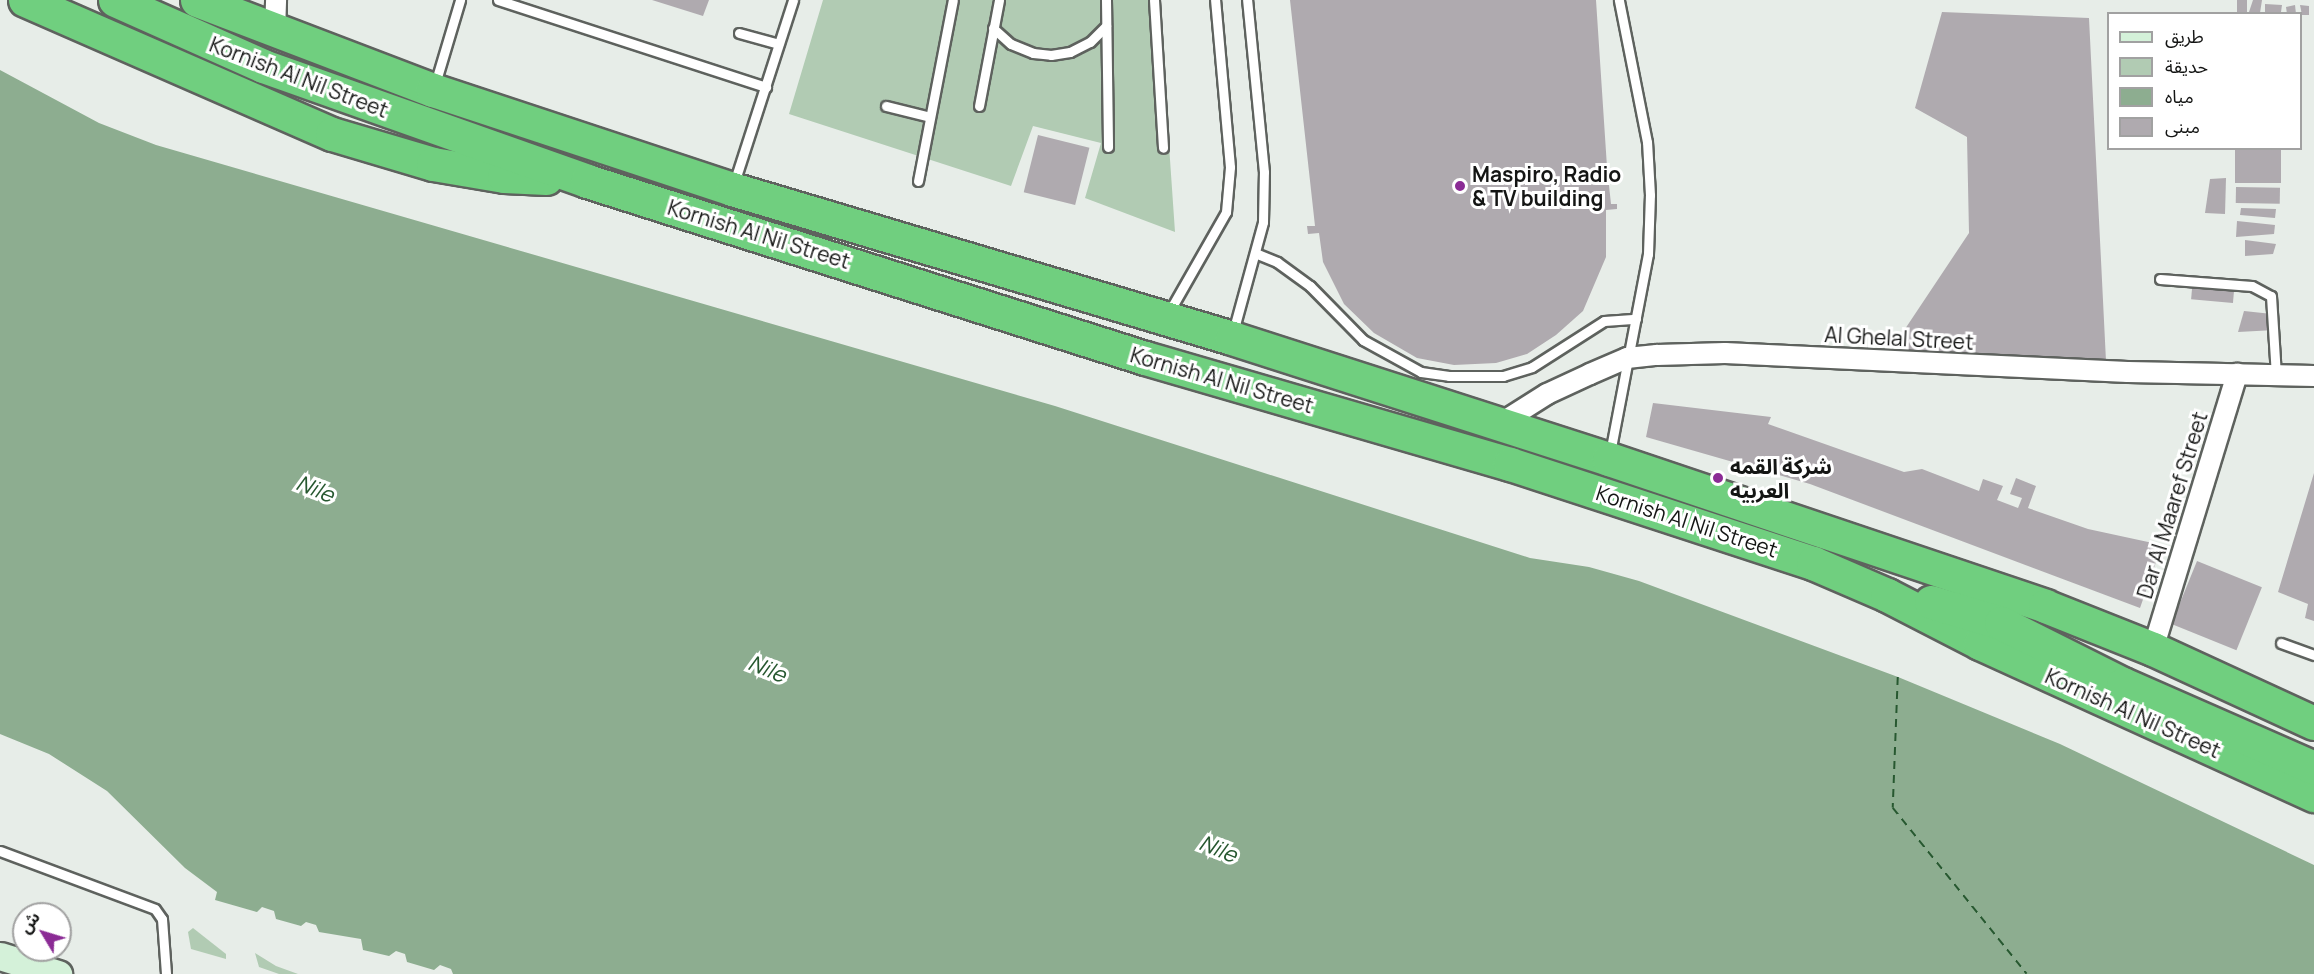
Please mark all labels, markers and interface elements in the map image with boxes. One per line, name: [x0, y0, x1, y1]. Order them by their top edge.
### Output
legend: [2107, 12, 2302, 150]
text: طريق: [2165, 24, 2204, 48]
street label: Kornish Al Nil Street: [206, 31, 392, 123]
text: حديقة: [2165, 54, 2208, 78]
text: مياه: [2165, 84, 2194, 108]
text: مبنى: [2165, 114, 2200, 138]
place label: Maspiro, Radio & TV building: [1472, 161, 1621, 211]
marker: Maspiro, Radio & TV building: [1453, 179, 1467, 193]
street label: Kornish Al Nil Street: [665, 194, 853, 274]
street label: Al Ghelal Street: [1824, 322, 1974, 354]
street label: Kornish Al Nil Street: [1128, 342, 1316, 418]
street label: Dar Al Maaref Street: [2132, 409, 2212, 601]
place label: شركة القمه العربيه: [1730, 453, 1832, 503]
water label: Nile: [292, 470, 338, 508]
marker: شركة القمه العربيه: [1711, 471, 1725, 485]
street label: Kornish Al Nil Street: [1593, 480, 1781, 562]
water label: Nile: [744, 650, 790, 688]
street label: Kornish Al Nil Street: [2041, 663, 2225, 763]
water label: Nile: [1195, 830, 1241, 868]
north arrow: [12, 902, 72, 962]
text: ش: [14, 907, 45, 938]

